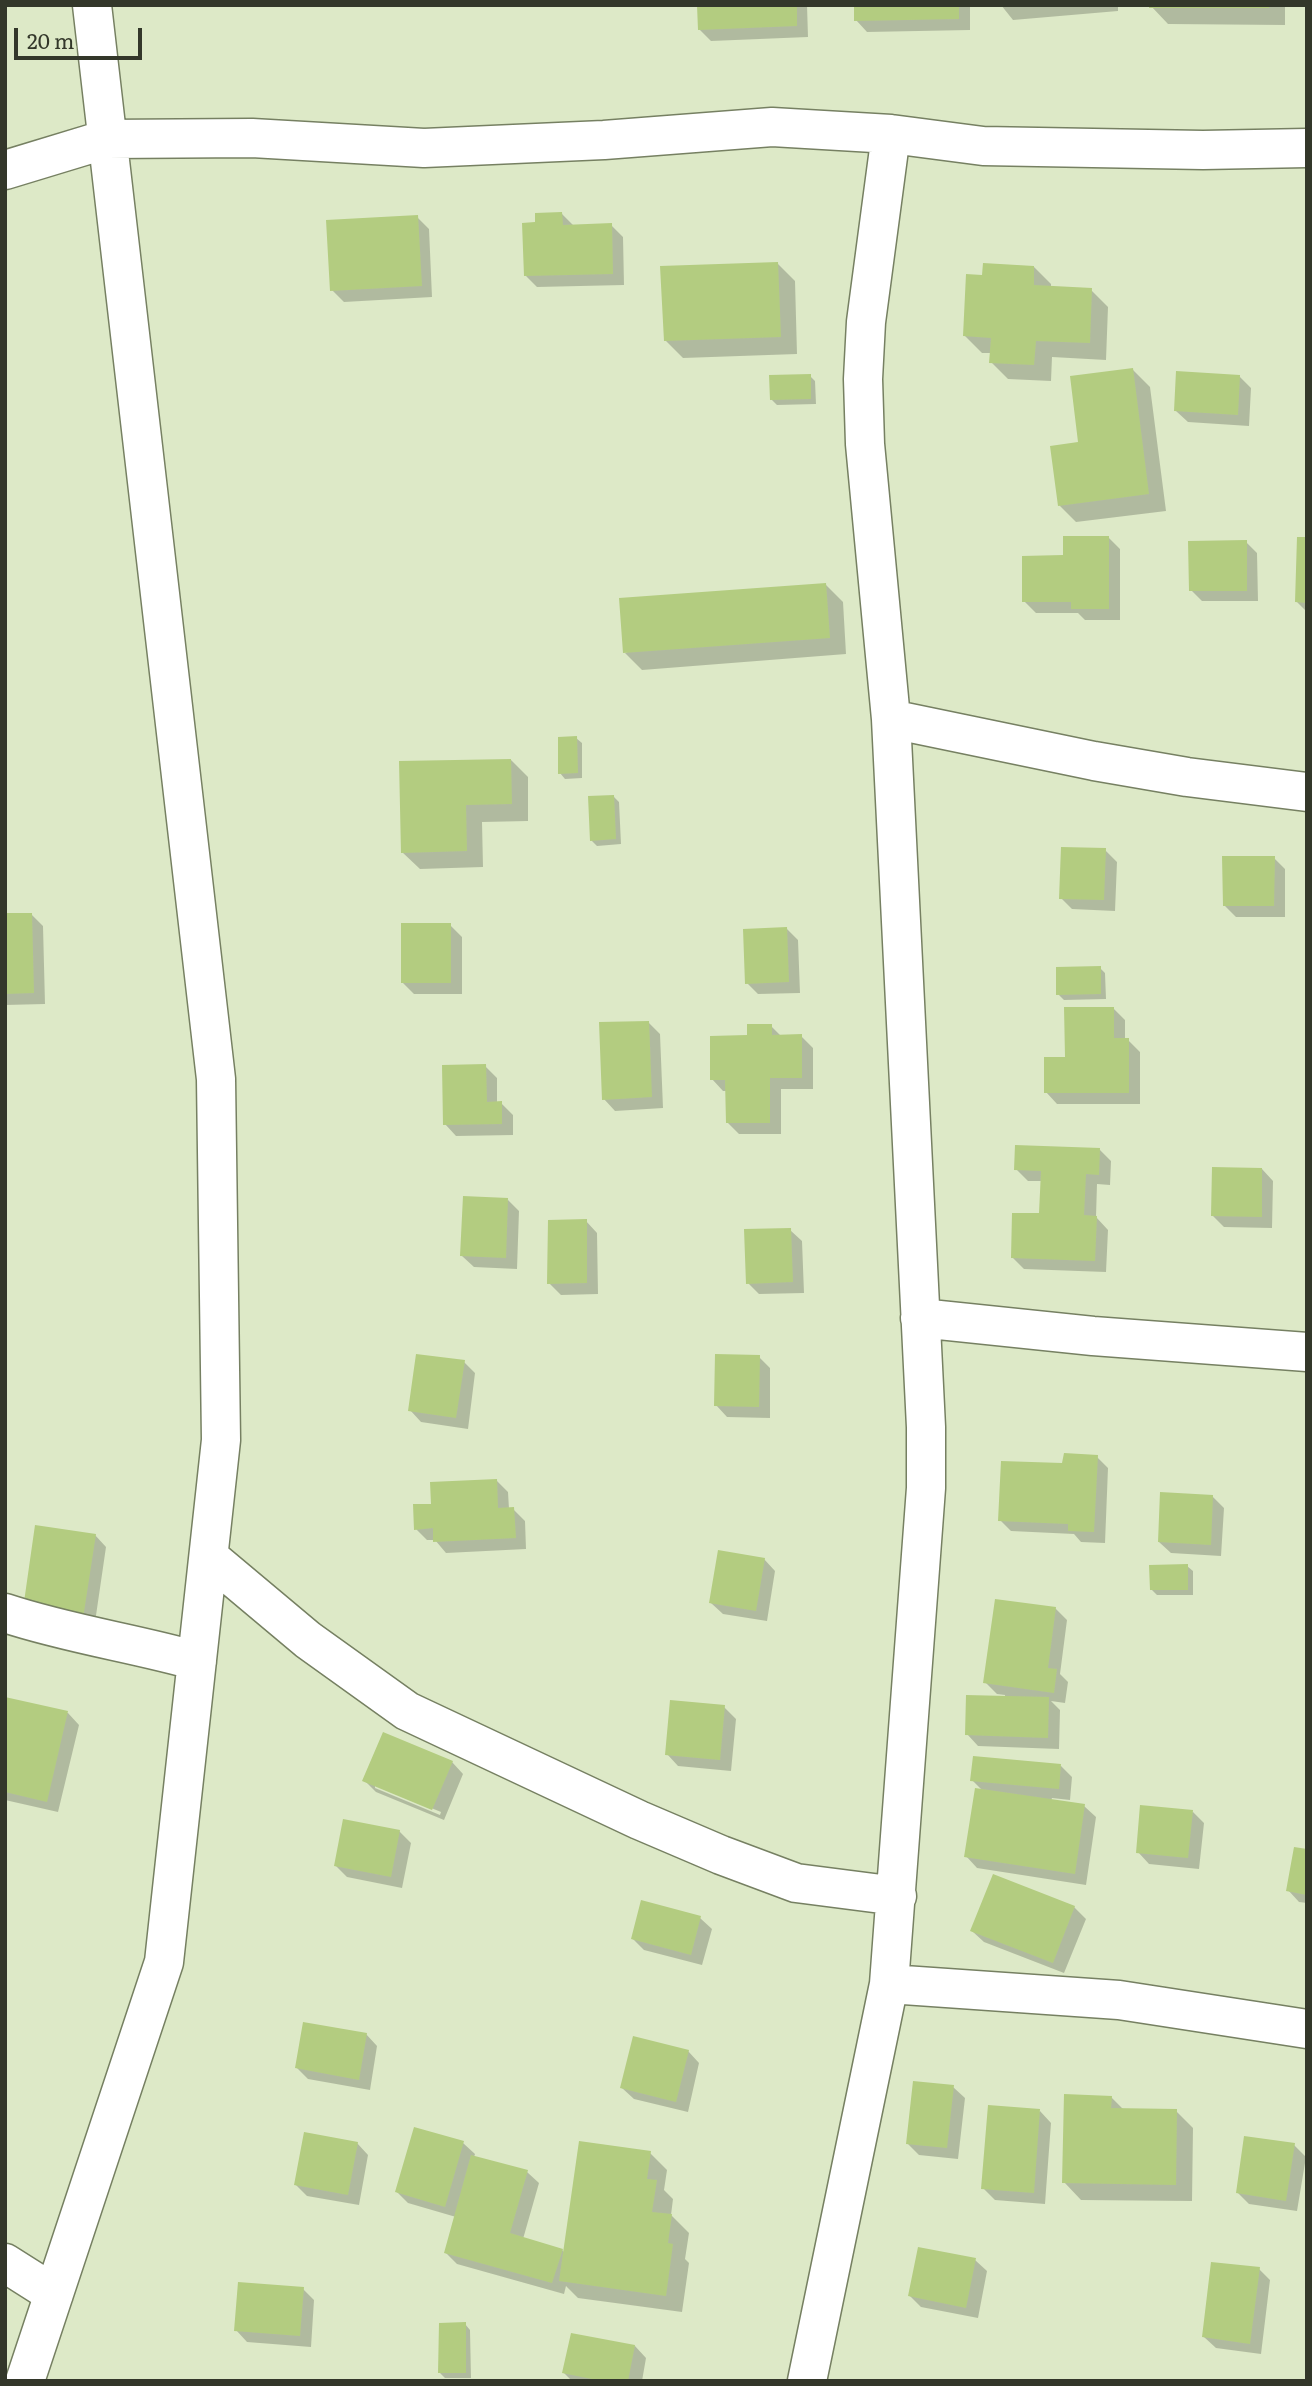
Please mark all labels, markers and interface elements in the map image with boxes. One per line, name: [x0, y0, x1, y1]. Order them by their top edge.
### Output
scale bar: [18, 14, 145, 58]
text: 20 m: [27, 24, 74, 55]

